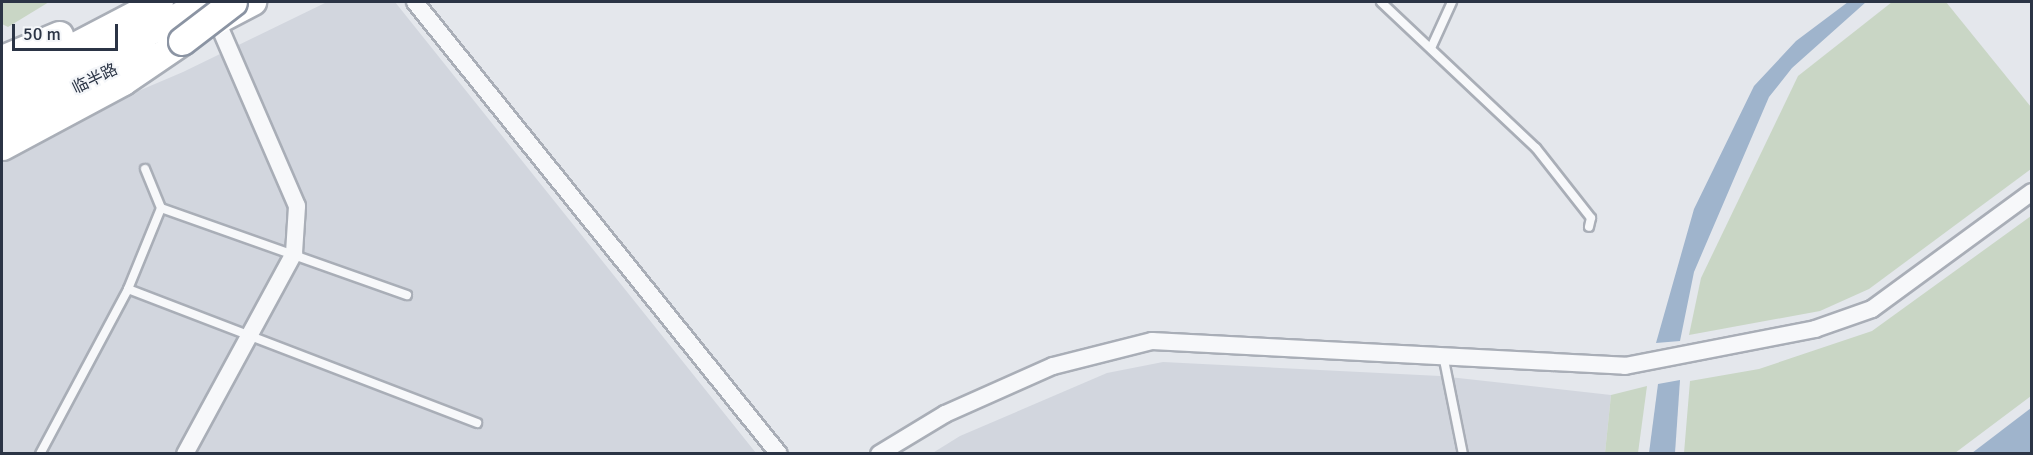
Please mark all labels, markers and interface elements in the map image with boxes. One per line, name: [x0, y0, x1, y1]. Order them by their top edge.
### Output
scale bar: [15, 12, 122, 50]
text: 50 m: [23, 23, 61, 45]
street label: 临半路: [69, 60, 121, 98]

